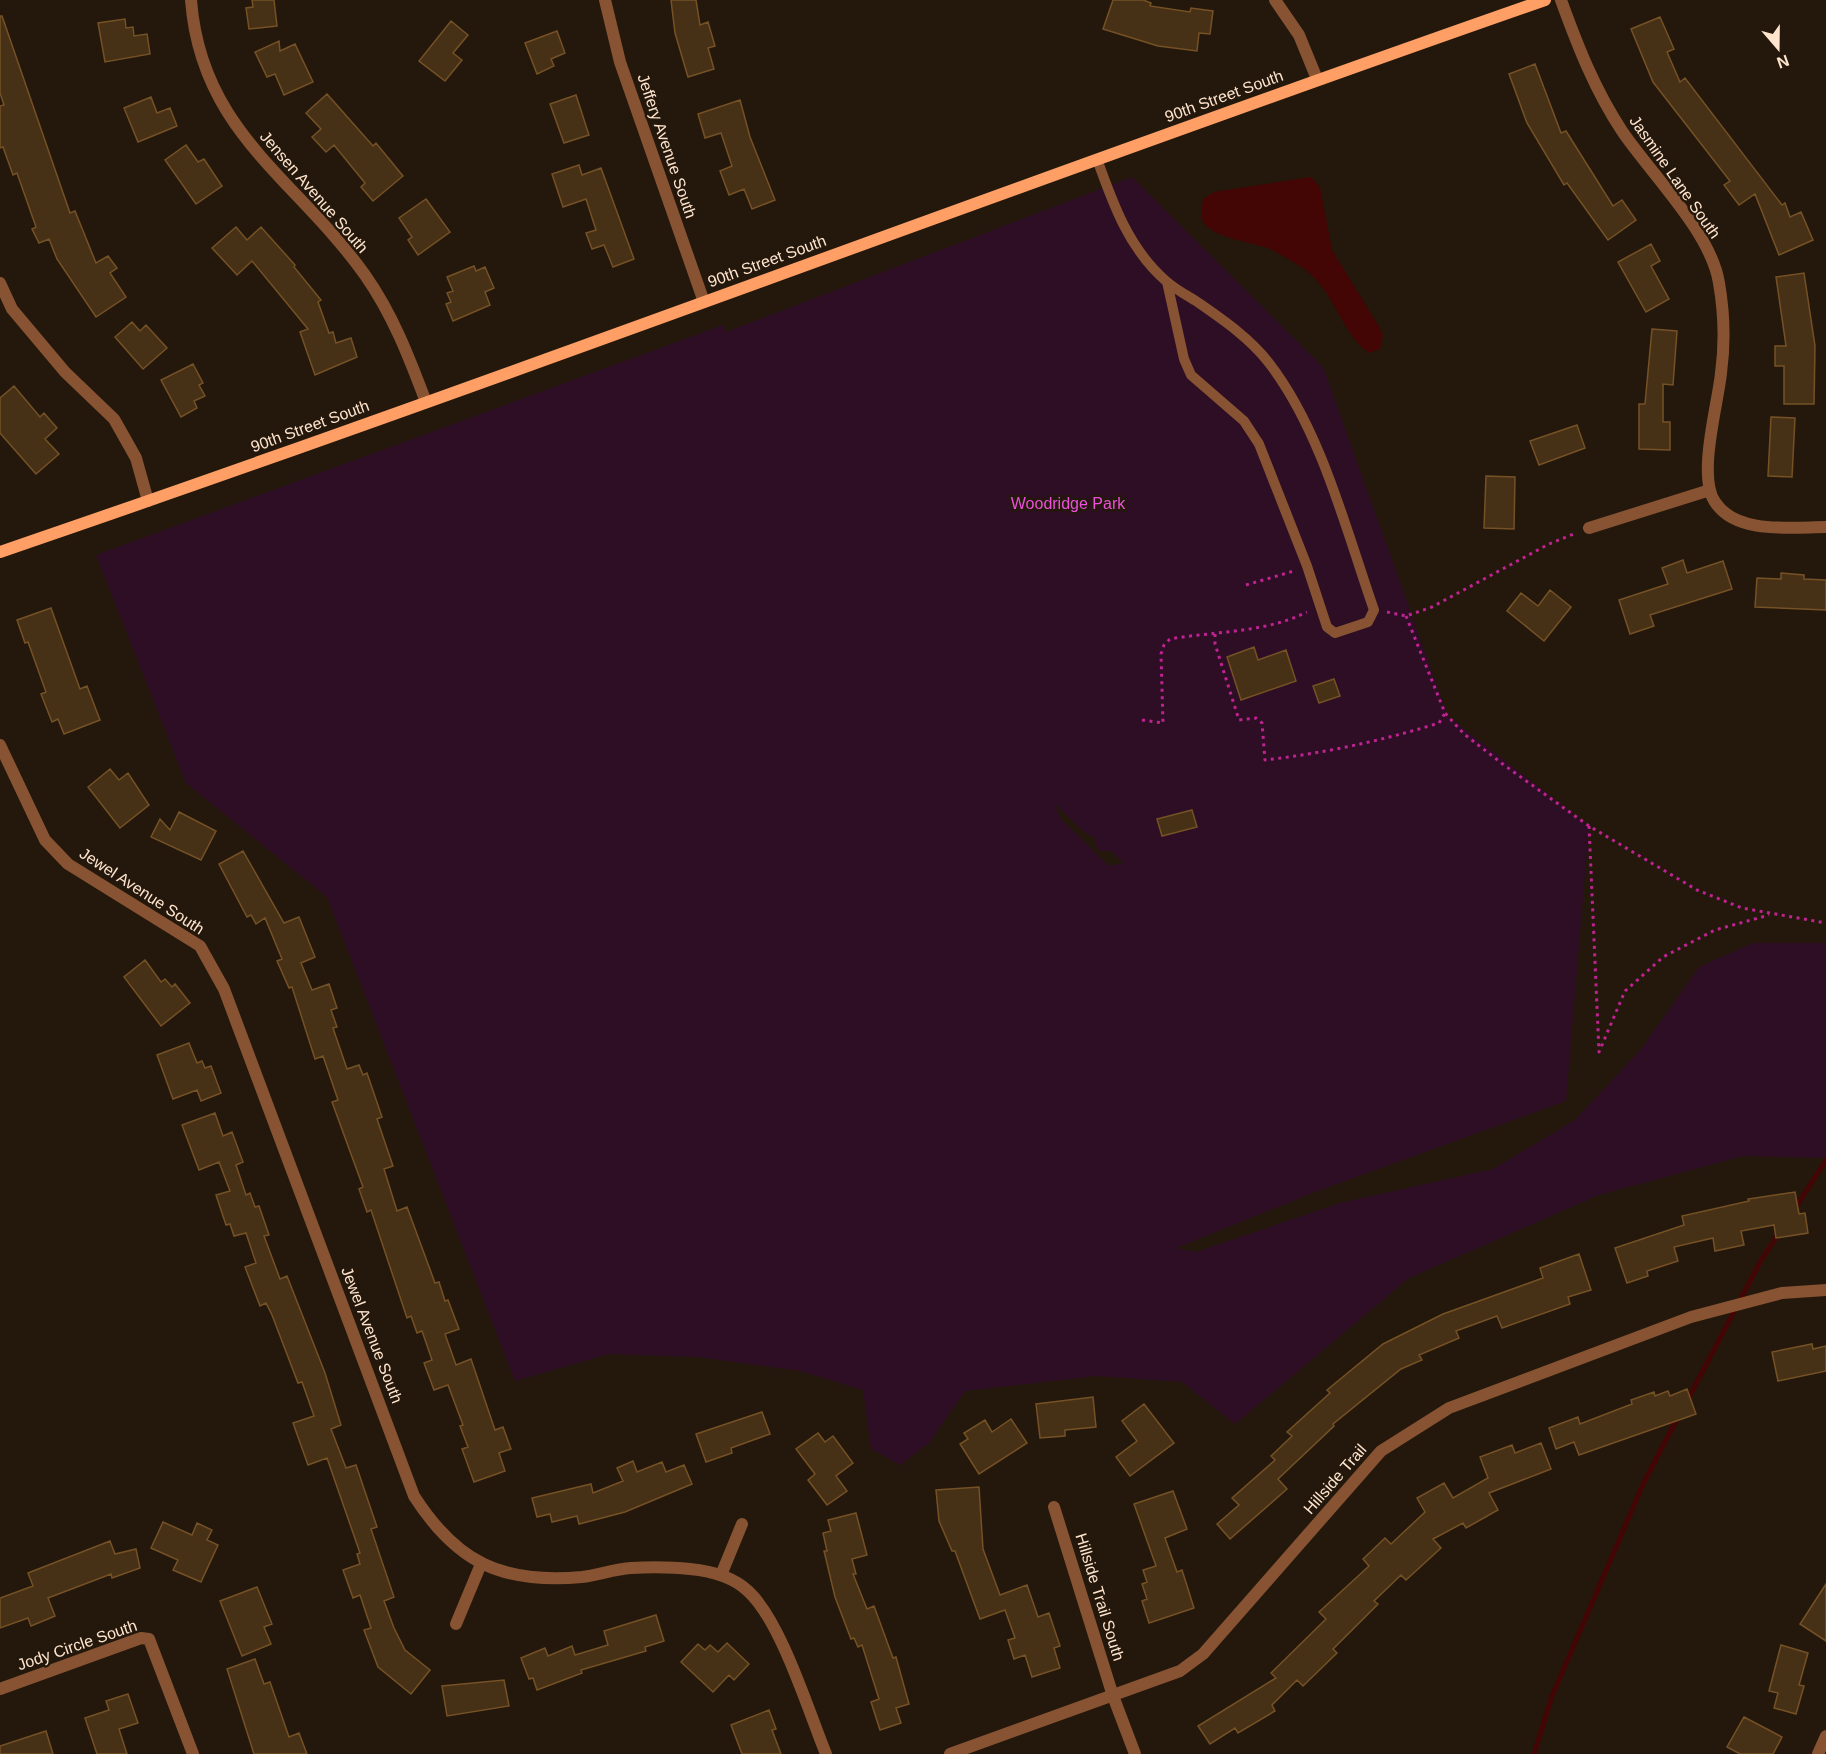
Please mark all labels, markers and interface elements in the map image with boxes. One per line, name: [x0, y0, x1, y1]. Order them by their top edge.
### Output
north arrow: [1748, 18, 1808, 78]
text: N: [1775, 52, 1791, 72]
street label: 90th Street South: [1163, 67, 1285, 125]
street label: Jeffery Avenue South: [634, 72, 700, 220]
street label: Jasmine Lane South: [1626, 112, 1724, 242]
street label: Jensen Avenue South: [257, 128, 371, 256]
street label: 90th Street South: [706, 232, 828, 290]
street label: 90th Street South: [249, 397, 371, 455]
park label: Woodridge Park: [1011, 495, 1126, 512]
street label: Jewel Avenue South: [77, 844, 207, 938]
street label: Jewel Avenue South: [338, 1264, 406, 1406]
street label: Hillside Trail: [1300, 1441, 1370, 1517]
street label: Hillside Trail South: [1073, 1531, 1127, 1663]
street label: Jody Circle South: [15, 1617, 139, 1673]

